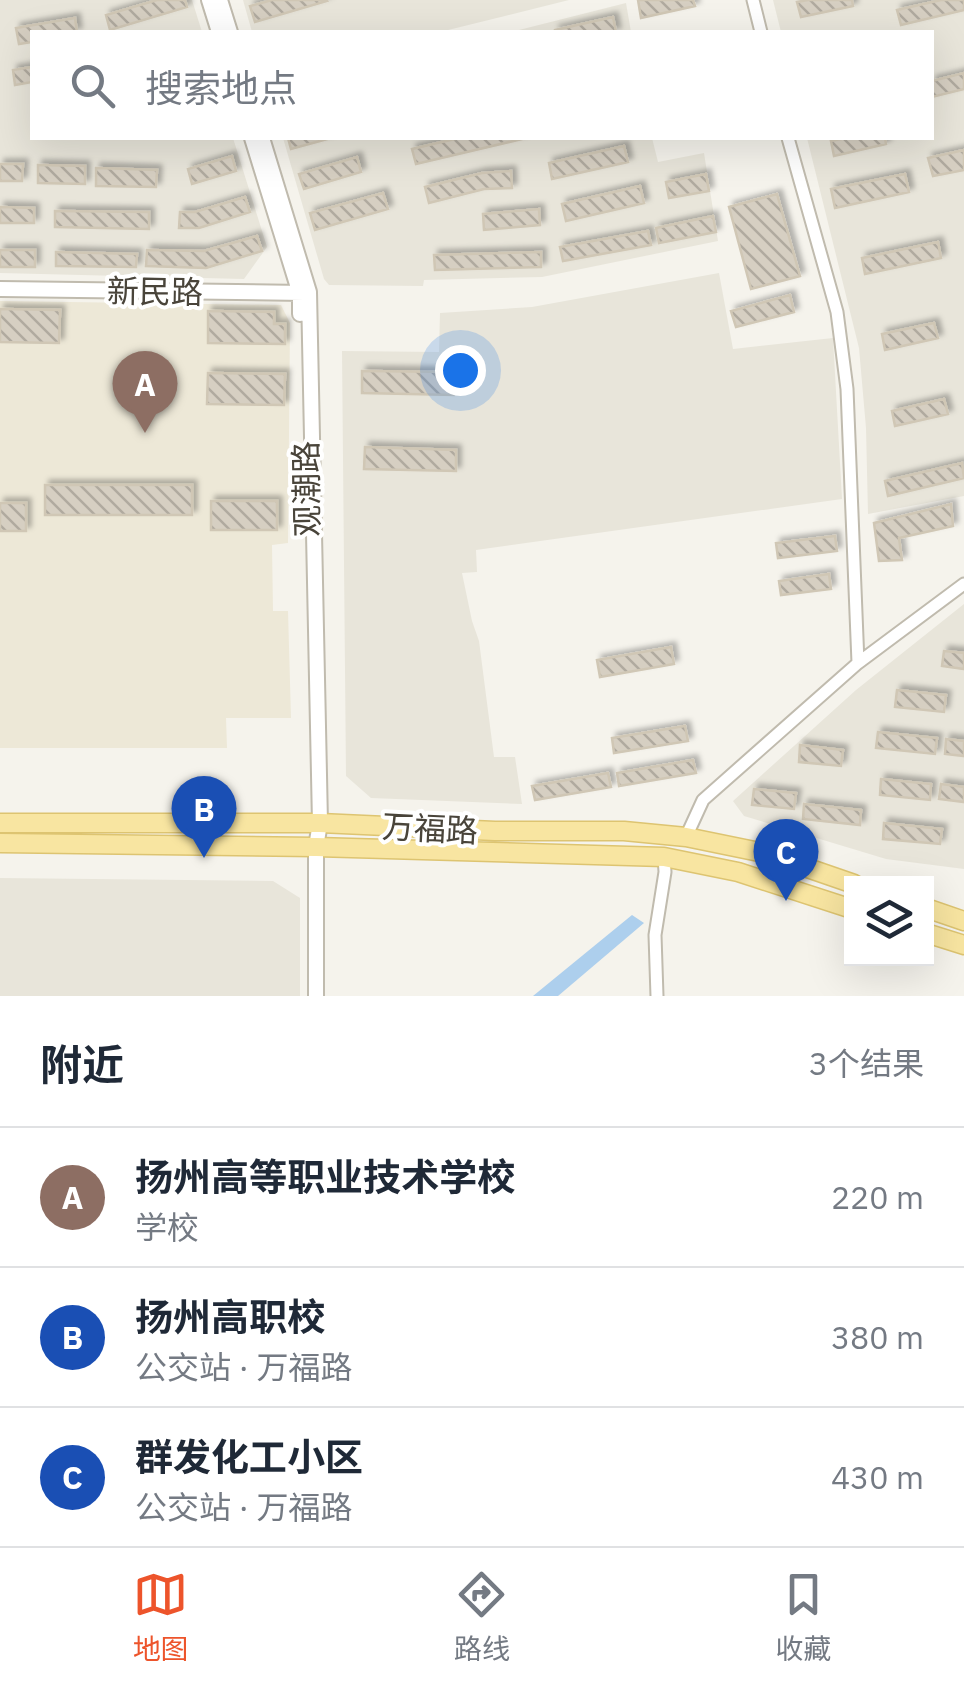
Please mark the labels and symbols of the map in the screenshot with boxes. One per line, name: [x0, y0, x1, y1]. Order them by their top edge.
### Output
street label: 新民路: [107, 269, 203, 313]
your location: [435, 345, 486, 396]
pin: A: [112, 350, 178, 433]
street label: 观潮路: [284, 441, 328, 537]
pin: B: [172, 776, 236, 858]
street label: 万福路: [381, 805, 479, 851]
pin: C: [754, 818, 818, 901]

